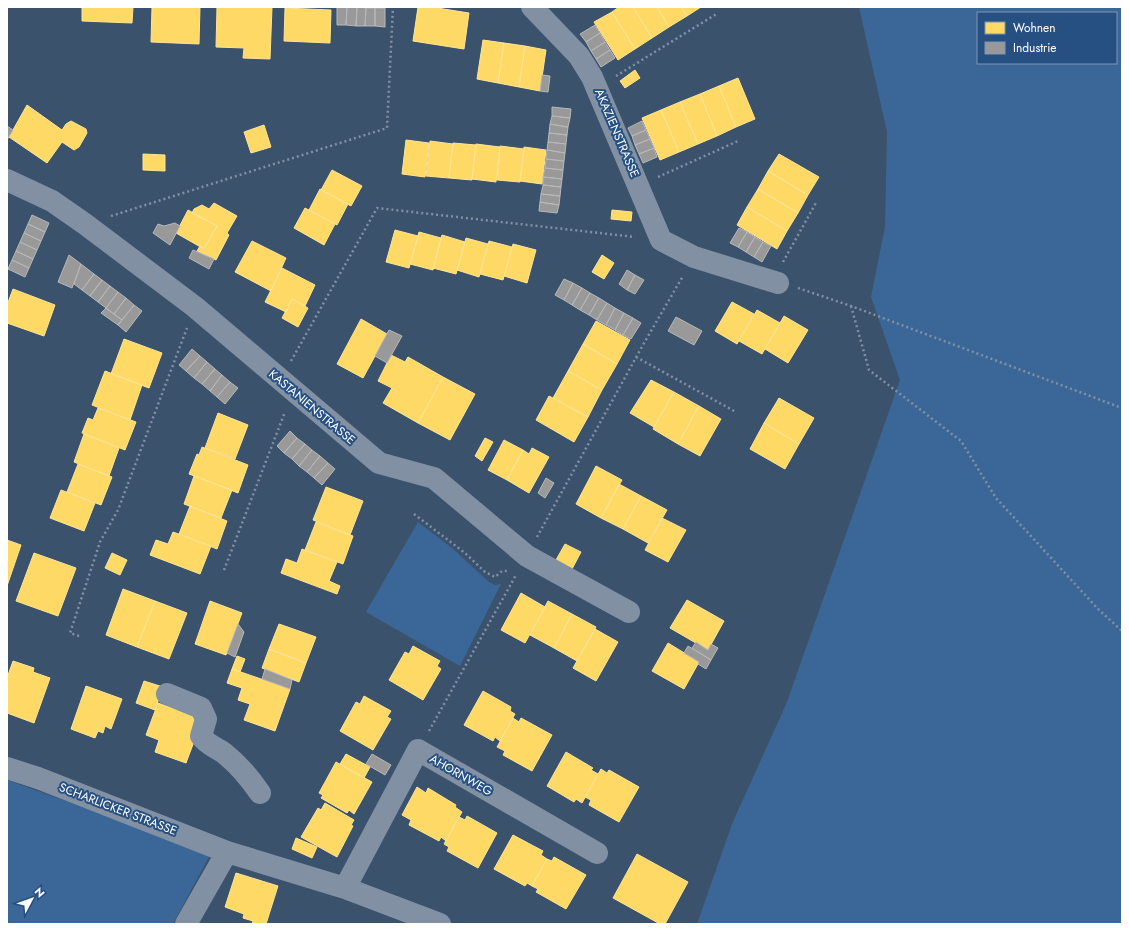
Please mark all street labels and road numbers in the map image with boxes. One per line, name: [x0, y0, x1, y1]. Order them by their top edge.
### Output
street label: AKAZIENSTRASSE: [590, 86, 644, 180]
street label: KASTANIENSTRASSE: [265, 365, 359, 449]
street label: AHORNWEG: [426, 750, 496, 800]
street label: SCHARLICKER STRASSE: [57, 778, 179, 840]

